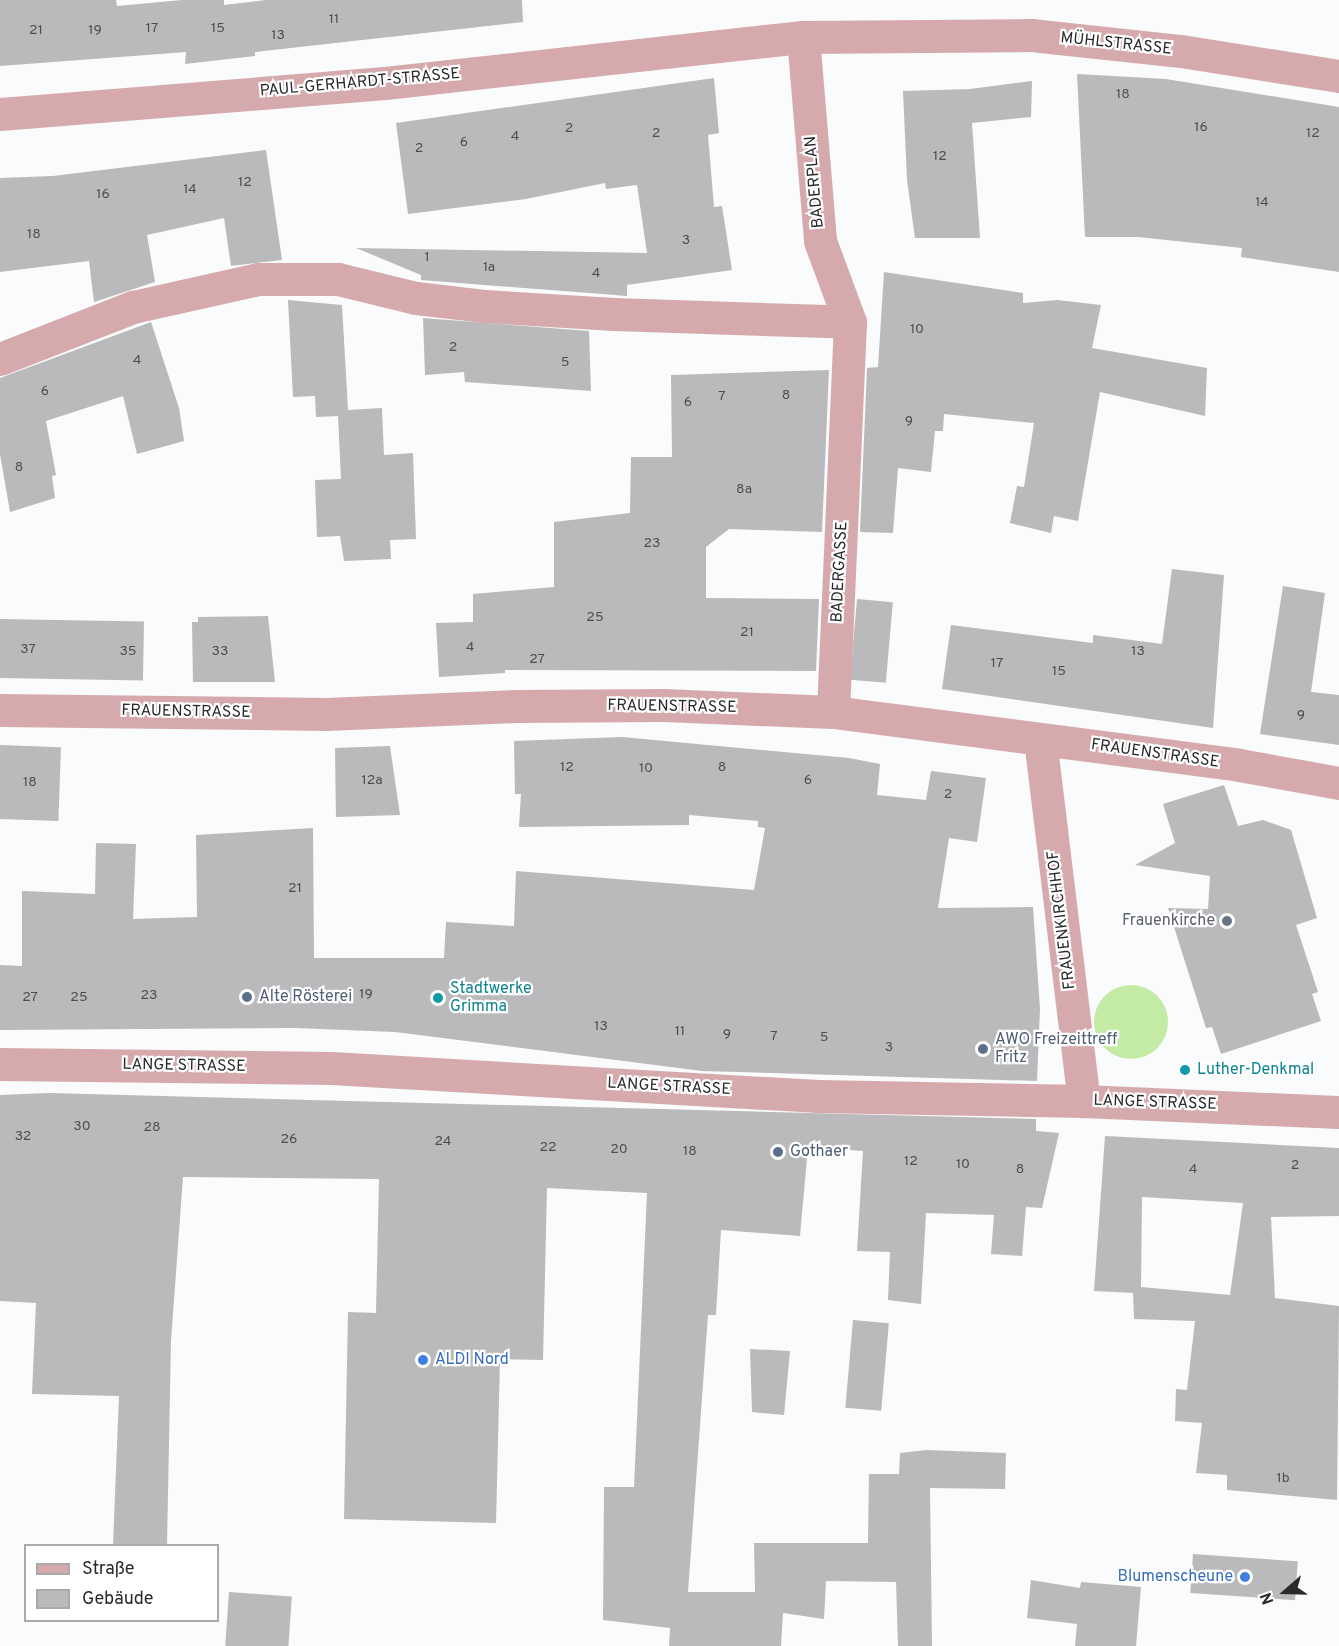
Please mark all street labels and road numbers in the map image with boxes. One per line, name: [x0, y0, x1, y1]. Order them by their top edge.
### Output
street label: MÜHLSTRASSE: [1059, 29, 1173, 59]
street label: PAUL-GERHARDT-STRASSE: [259, 65, 461, 101]
street label: BADERPLAN: [801, 135, 829, 229]
street label: BADERGASSE: [828, 521, 852, 623]
street label: FRAUENSTRASSE: [607, 696, 737, 718]
street label: FRAUENSTRASSE: [121, 701, 251, 723]
street label: FRAUENSTRASSE: [1090, 735, 1220, 773]
street label: FRAUENKIRCHHOF: [1044, 849, 1080, 991]
street label: LANGE STRASSE: [122, 1055, 246, 1077]
street label: LANGE STRASSE: [607, 1074, 731, 1100]
street label: LANGE STRASSE: [1093, 1091, 1217, 1115]

